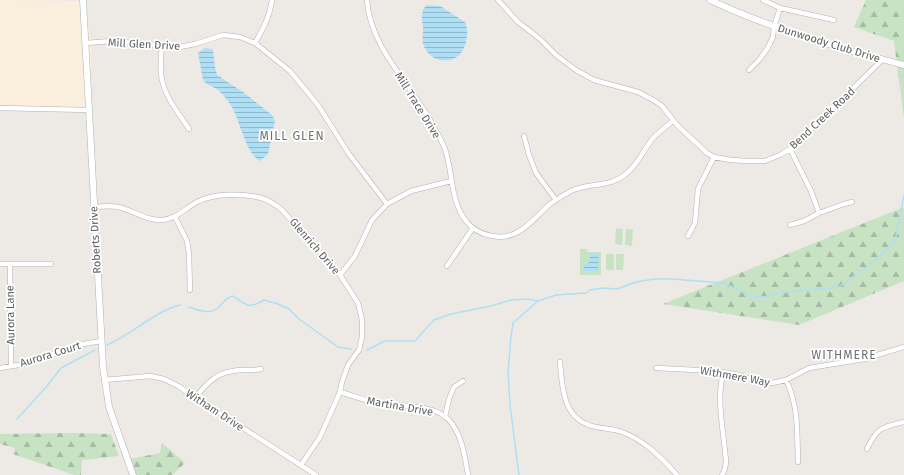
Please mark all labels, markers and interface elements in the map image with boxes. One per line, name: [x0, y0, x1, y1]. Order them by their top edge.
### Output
street label: Dunwoody Club Drive: [776, 22, 882, 65]
street label: Mill Glen Drive: [108, 36, 180, 53]
street label: Mill Trace Drive: [392, 70, 443, 141]
street label: Bend Creek Road: [787, 85, 858, 152]
district label: MILL GLEN: [259, 129, 325, 143]
street label: Roberts Drive: [87, 206, 104, 274]
street label: Glenrich Drive: [287, 216, 343, 277]
street label: Aurora Lane: [3, 285, 18, 345]
street label: Aurora Court: [18, 339, 82, 370]
district label: WITHMERE: [811, 348, 877, 362]
street label: Withmere Way: [699, 364, 772, 389]
street label: Witham Drive: [183, 387, 246, 434]
street label: Martina Drive: [366, 394, 434, 419]

